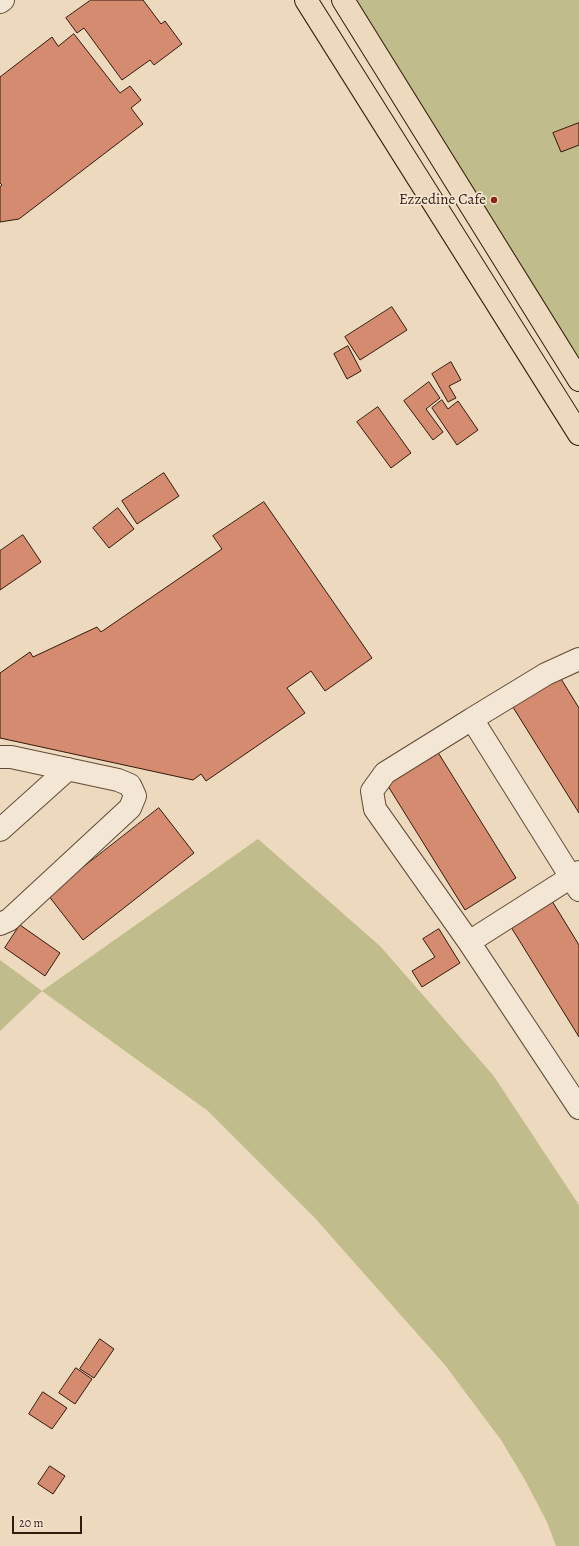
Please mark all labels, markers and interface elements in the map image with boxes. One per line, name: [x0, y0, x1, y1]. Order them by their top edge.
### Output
place label: Ezzedine Cafe: [399, 191, 486, 209]
marker: Ezzedine Cafe: [489, 195, 499, 205]
scale bar: [14, 1508, 84, 1534]
text: 20 m: [19, 1515, 43, 1531]

